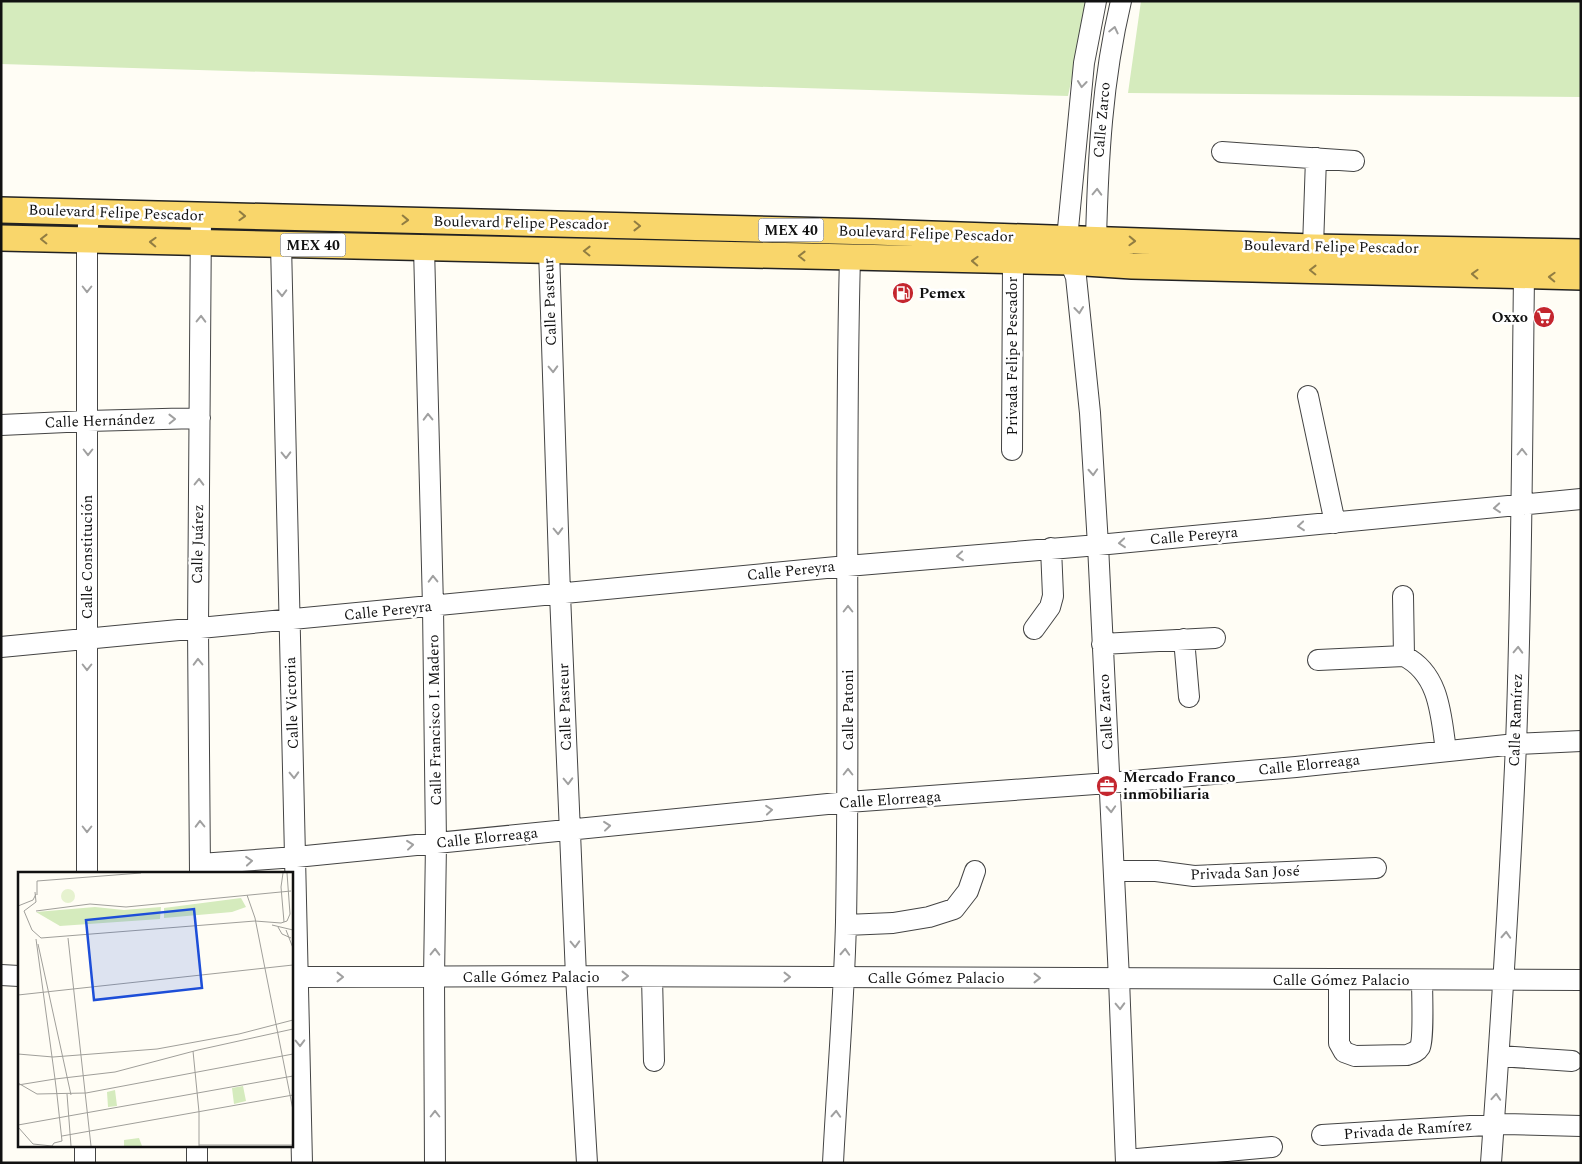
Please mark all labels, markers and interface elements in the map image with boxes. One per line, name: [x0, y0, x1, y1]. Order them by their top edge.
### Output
one-way arrow: [1108, 26, 1119, 35]
one-way arrow: [1077, 80, 1088, 88]
street label: Calle Zarco: [1087, 81, 1117, 159]
one-way arrow: [1092, 187, 1103, 195]
street label: Boulevard Felipe Pescador: [28, 198, 204, 228]
street label: Boulevard Felipe Pescador: [433, 210, 609, 236]
one-way arrow: [239, 211, 247, 221]
one-way arrow: [402, 215, 409, 225]
road number: MEX 40: [758, 218, 824, 242]
street label: Boulevard Felipe Pescador: [838, 219, 1014, 249]
one-way arrow: [634, 221, 642, 231]
one-way arrow: [40, 234, 48, 245]
road number: MEX 40: [280, 234, 346, 256]
street label: Boulevard Felipe Pescador: [1243, 234, 1419, 260]
one-way arrow: [1128, 236, 1136, 247]
one-way arrow: [149, 237, 157, 248]
one-way arrow: [582, 246, 590, 256]
one-way arrow: [797, 251, 805, 262]
one-way arrow: [971, 256, 979, 266]
street label: Calle Pasteur: [537, 258, 563, 346]
one-way arrow: [1308, 265, 1316, 275]
one-way arrow: [1471, 269, 1479, 280]
one-way arrow: [1548, 271, 1556, 282]
street label: Privada Felipe Pescador: [1001, 277, 1024, 435]
fuel station icon: Pemex: [891, 281, 915, 305]
place label: Pemex: [919, 282, 966, 305]
one-way arrow: [82, 286, 92, 293]
one-way arrow: [277, 290, 287, 297]
supermarket icon: Oxxo: [1532, 305, 1556, 329]
one-way arrow: [1073, 306, 1084, 314]
place label: Oxxo: [1492, 306, 1528, 329]
one-way arrow: [196, 315, 206, 322]
one-way arrow: [548, 366, 558, 373]
street label: Calle Hernández: [44, 408, 156, 434]
one-way arrow: [423, 412, 434, 420]
one-way arrow: [169, 414, 177, 424]
one-way arrow: [83, 448, 93, 456]
one-way arrow: [1517, 448, 1527, 456]
one-way arrow: [280, 452, 291, 460]
one-way arrow: [1088, 468, 1099, 476]
one-way arrow: [194, 477, 204, 485]
street label: Calle Constitución: [76, 495, 99, 619]
one-way arrow: [1493, 502, 1501, 513]
street label: Calle Juárez: [186, 504, 210, 584]
one-way arrow: [1296, 520, 1304, 531]
street label: Calle Pereyra: [1149, 521, 1240, 551]
one-way arrow: [553, 528, 563, 536]
one-way arrow: [1117, 537, 1125, 548]
one-way arrow: [955, 550, 963, 561]
street label: Calle Pereyra: [746, 555, 837, 587]
one-way arrow: [427, 575, 438, 583]
street label: Calle Pereyra: [343, 595, 434, 627]
one-way arrow: [843, 605, 853, 613]
street label: Calle Francisco I. Madero: [422, 634, 448, 806]
one-way arrow: [1513, 646, 1524, 654]
street label: Calle Victoria: [279, 656, 305, 750]
one-way arrow: [193, 657, 203, 665]
one-way arrow: [82, 663, 92, 671]
street label: Calle Pasteur: [552, 663, 578, 751]
street label: Calle Patoni: [837, 669, 860, 751]
street label: Calle Zarco: [1093, 673, 1119, 751]
street label: Calle Ramírez: [1503, 673, 1529, 767]
street label: Calle Elorreaga: [1257, 748, 1362, 782]
place label: Mercado Franco inmobiliaria: [1123, 766, 1236, 806]
one-way arrow: [843, 768, 853, 776]
one-way arrow: [288, 771, 299, 779]
office icon: Mercado Franco inmobiliaria: [1095, 774, 1119, 798]
one-way arrow: [562, 777, 573, 785]
street label: Calle Elorreaga: [838, 785, 942, 815]
one-way arrow: [765, 805, 773, 816]
one-way arrow: [1105, 805, 1116, 813]
one-way arrow: [195, 820, 205, 828]
street label: Calle Elorreaga: [435, 821, 540, 855]
one-way arrow: [603, 821, 611, 832]
one-way arrow: [82, 826, 92, 833]
one-way arrow: [407, 840, 415, 851]
one-way arrow: [245, 855, 253, 866]
street label: Privada San José: [1190, 860, 1300, 886]
inset map: [18, 872, 292, 1146]
one-way arrow: [1500, 930, 1511, 938]
one-way arrow: [569, 940, 580, 948]
one-way arrow: [430, 947, 440, 955]
one-way arrow: [839, 948, 850, 956]
street label: Calle Gómez Palacio: [463, 966, 600, 989]
street label: Calle Gómez Palacio: [868, 967, 1005, 990]
street label: Calle Gómez Palacio: [1273, 969, 1410, 992]
one-way arrow: [621, 971, 629, 982]
one-way arrow: [336, 972, 344, 982]
one-way arrow: [784, 972, 792, 982]
one-way arrow: [1034, 973, 1042, 983]
one-way arrow: [1114, 1002, 1125, 1010]
one-way arrow: [295, 1039, 305, 1047]
one-way arrow: [1490, 1092, 1501, 1100]
one-way arrow: [430, 1110, 440, 1118]
one-way arrow: [830, 1110, 841, 1118]
street label: Privada de Ramírez: [1343, 1114, 1473, 1146]

